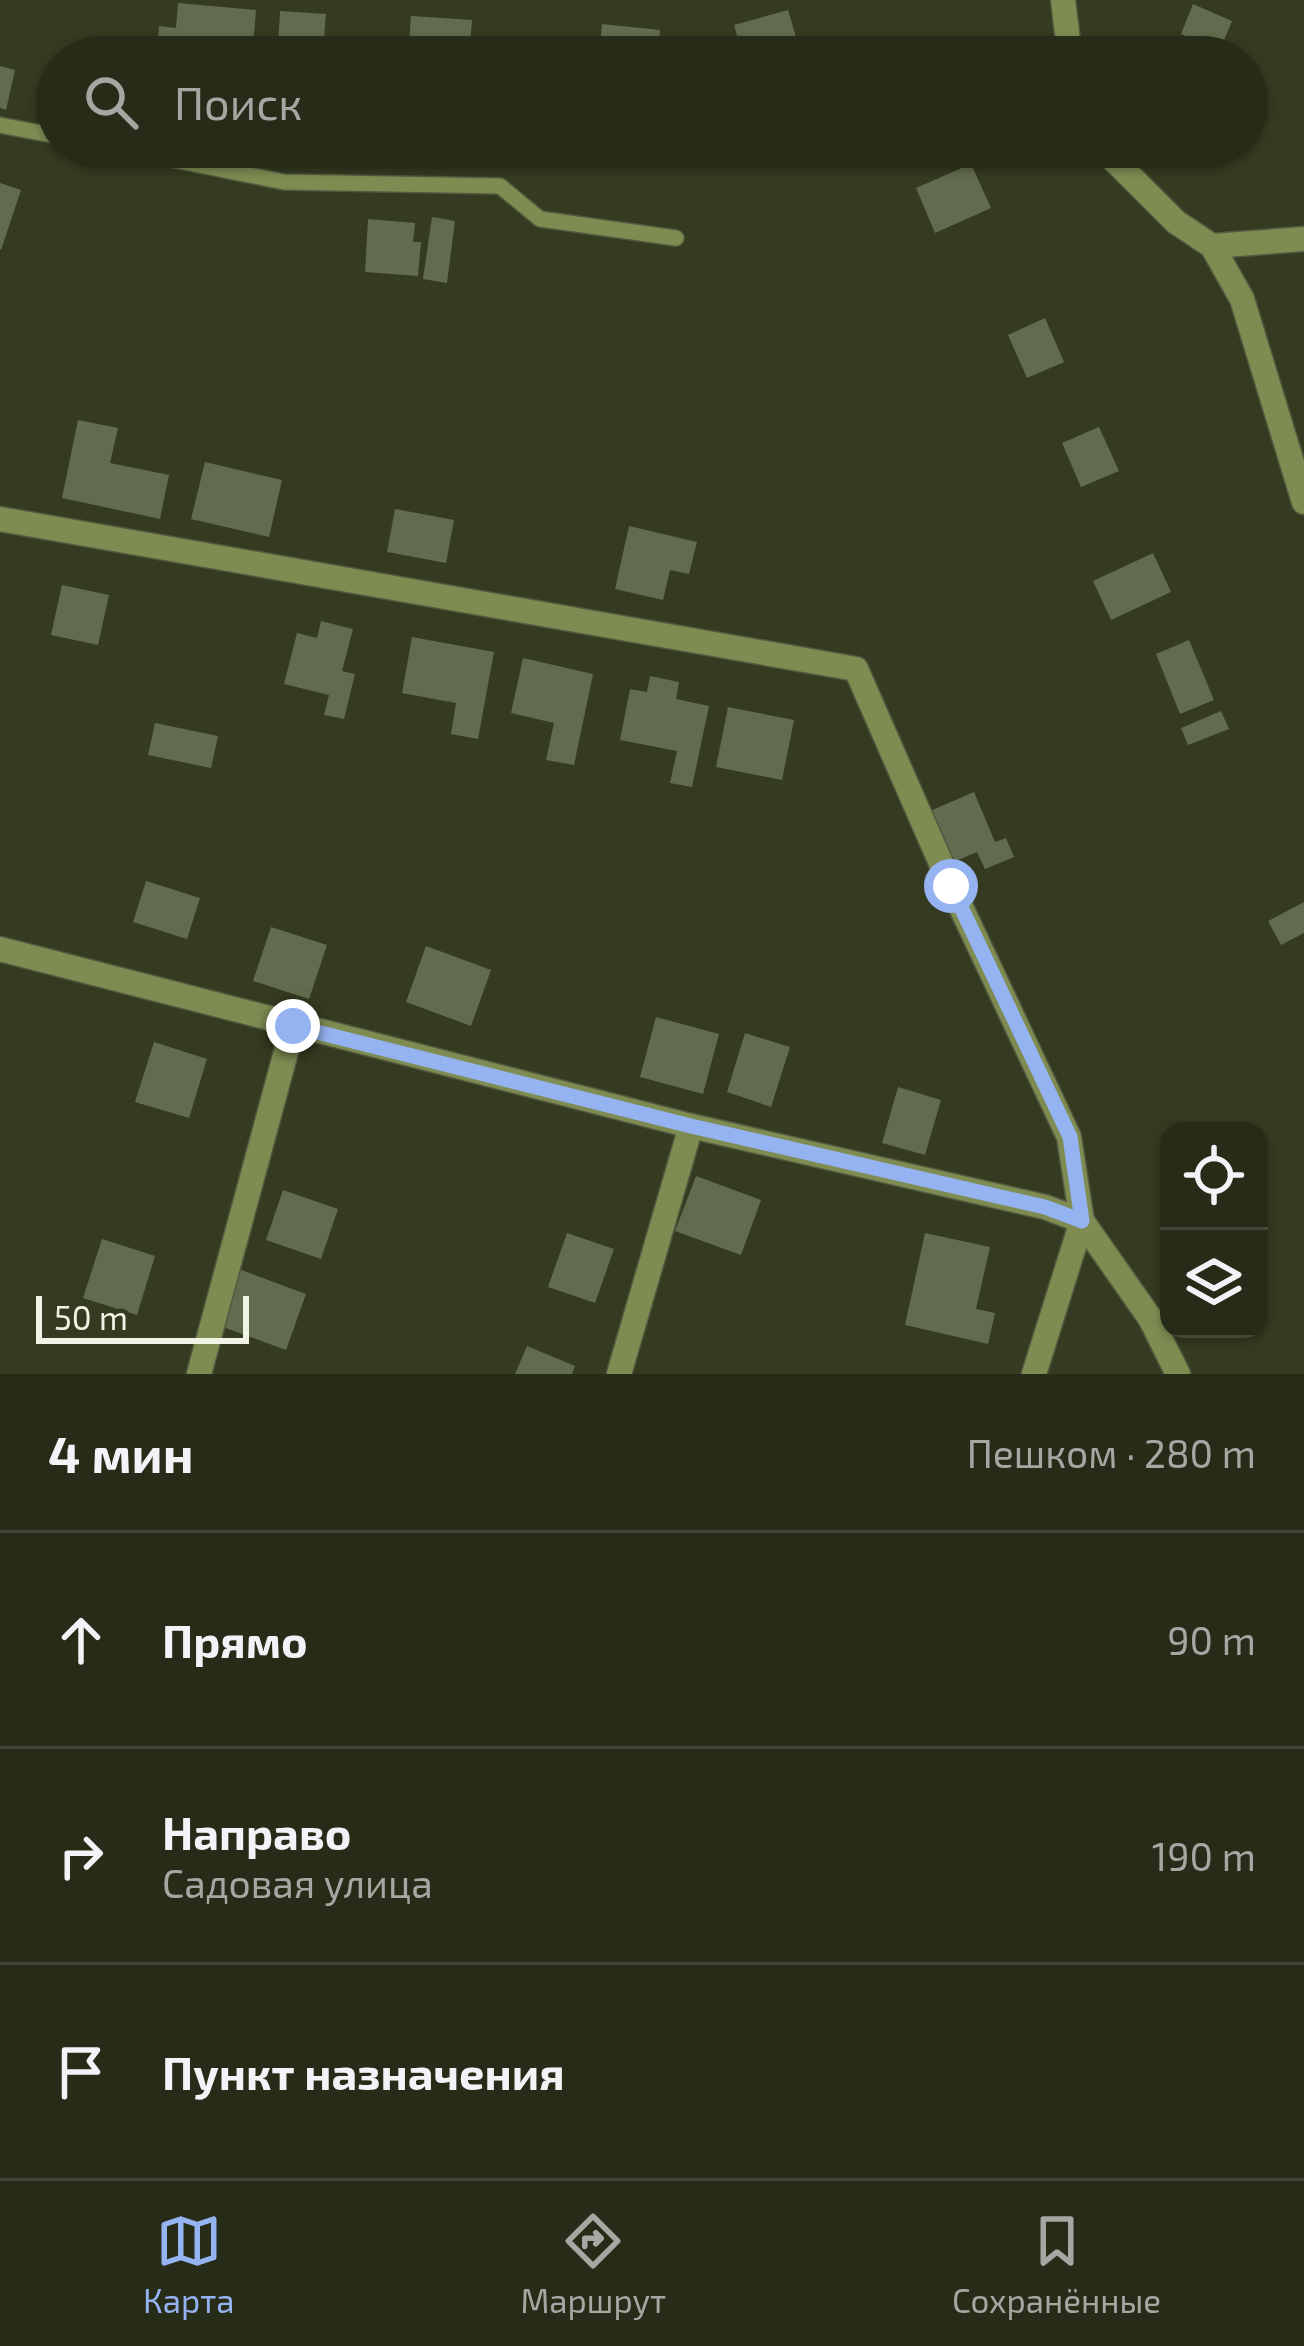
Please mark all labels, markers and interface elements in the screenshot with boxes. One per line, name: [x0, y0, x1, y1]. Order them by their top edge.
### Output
search box: [36, 36, 1268, 168]
icon: search: [78, 69, 144, 135]
text: Поиск: [174, 75, 302, 129]
route start: [924, 859, 978, 913]
route end: [266, 999, 320, 1053]
map controls: [1160, 1122, 1268, 1338]
button: locate: [1160, 1122, 1268, 1230]
button: layers: [1160, 1230, 1268, 1338]
scale bar: [36, 1290, 249, 1343]
text: 50 m: [54, 1297, 128, 1337]
text: 4 мин: [48, 1422, 194, 1483]
text: Пешком · 280 m: [967, 1429, 1256, 1476]
icon: ahead: [48, 1607, 114, 1673]
text: Прямо: [162, 1613, 308, 1667]
text: 90 m: [1167, 1616, 1256, 1663]
text: Направо: [162, 1805, 351, 1859]
icon: right: [48, 1823, 114, 1889]
text: 190 m: [1152, 1832, 1256, 1879]
text: Садовая улица: [162, 1859, 433, 1906]
icon: arrive: [48, 2039, 114, 2105]
text: Пункт назначения: [162, 2045, 565, 2099]
tab: Карта: [143, 2208, 235, 2320]
tab: Маршрут: [520, 2208, 666, 2320]
tab: Сохранённые: [952, 2208, 1161, 2320]

